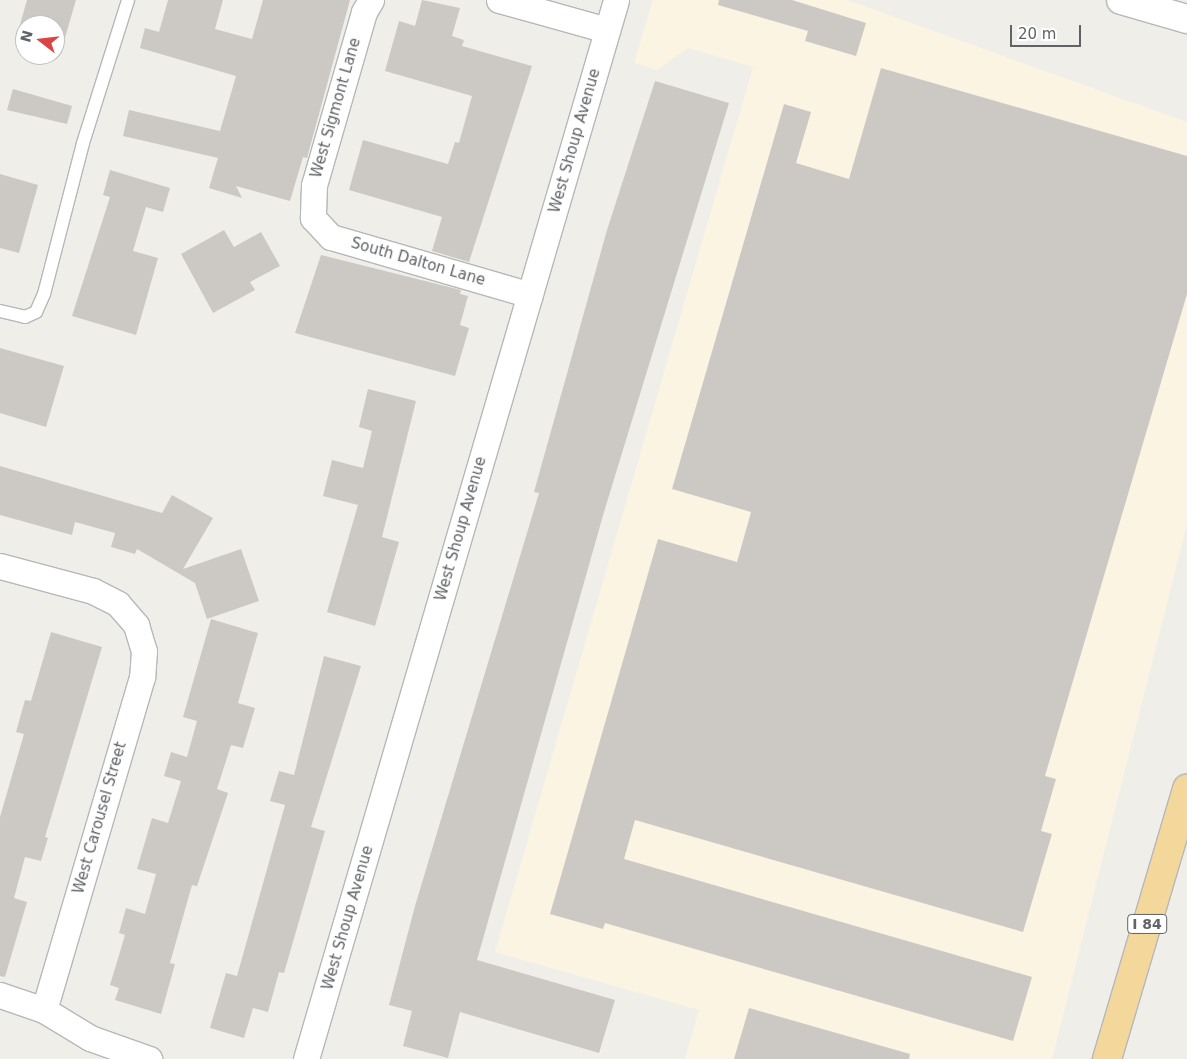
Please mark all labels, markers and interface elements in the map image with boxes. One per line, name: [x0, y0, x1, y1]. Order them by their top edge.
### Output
north arrow: [15, 15, 65, 65]
scale bar: [1012, 15, 1083, 47]
text: 20 m: [1018, 25, 1056, 43]
text: N: [17, 28, 36, 44]
street label: West Sigmont Lane: [307, 36, 365, 180]
street label: West Shoup Avenue: [546, 67, 604, 215]
street label: South Dalton Lane: [349, 234, 487, 290]
street label: West Shoup Avenue: [432, 455, 490, 603]
street label: West Carousel Street: [70, 740, 130, 896]
street label: West Shoup Avenue: [319, 844, 377, 992]
road number: I 84: [1127, 912, 1167, 936]

